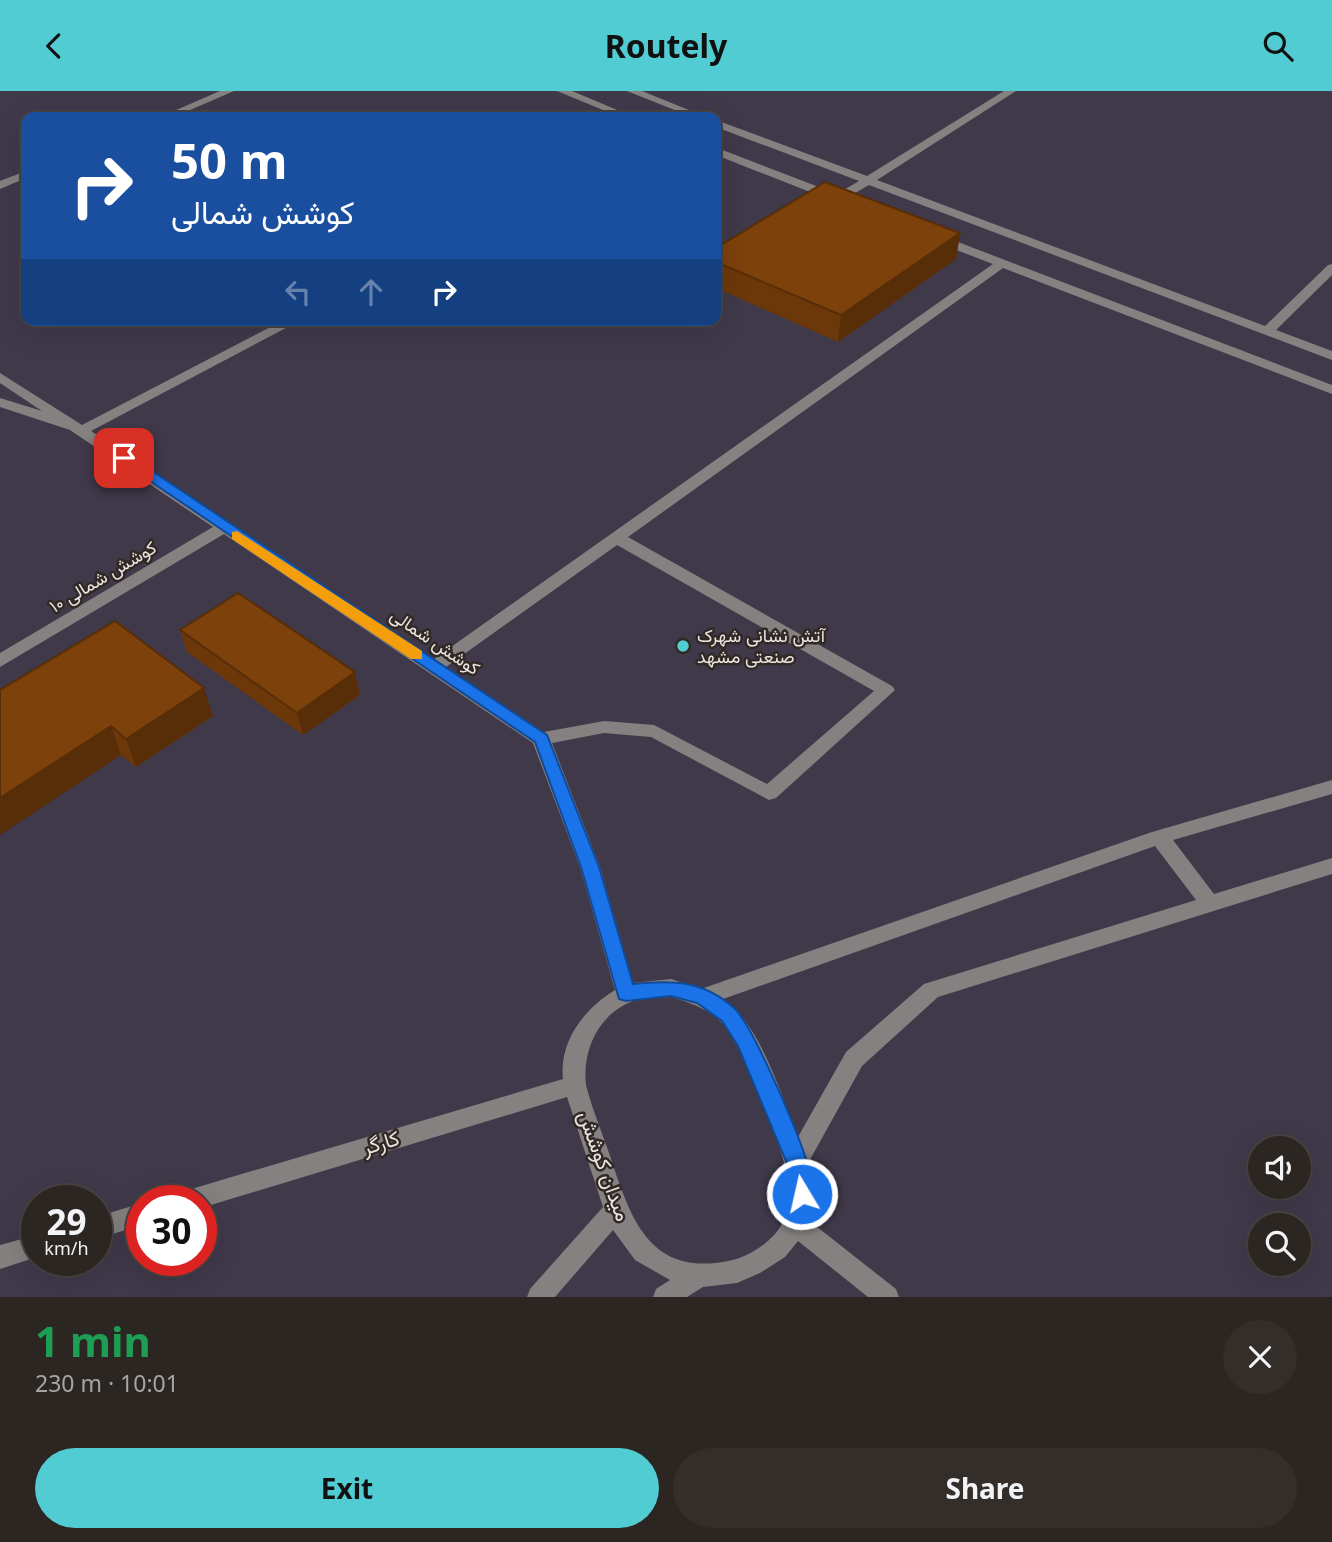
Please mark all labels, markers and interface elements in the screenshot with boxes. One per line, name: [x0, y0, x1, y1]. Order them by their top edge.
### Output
text: Routely: [605, 24, 727, 67]
icon: back: [35, 27, 73, 65]
icon: search: [1259, 27, 1297, 65]
text: 50 m: [171, 127, 288, 193]
icon: right: [56, 140, 147, 231]
text: کوشش شمالی: [171, 190, 355, 233]
icon: left: [279, 273, 317, 311]
icon: ahead: [352, 273, 390, 311]
icon: right: [425, 273, 463, 311]
pin: [94, 428, 154, 488]
icon: arrive: [105, 439, 143, 477]
street label: کوشش شمالی ۱۰: [45, 535, 160, 618]
street label: کوشش شمالی: [386, 602, 485, 680]
place label: آتش نشانی شهرک صنعتی مشهد: [697, 623, 827, 668]
marker: آتش نشانی شهرک صنعتی مشهد: [675, 638, 691, 654]
street label: میدان کوشش: [572, 1106, 638, 1225]
street label: کارگر: [358, 1123, 403, 1161]
map controls: [1248, 1136, 1311, 1276]
button: sound: [1248, 1136, 1311, 1199]
position arrow: [765, 1157, 839, 1231]
speed limit sign: 30: [126, 1185, 217, 1276]
text: 29: [46, 1198, 87, 1245]
button: search: [1248, 1213, 1311, 1276]
text: km/h: [44, 1236, 89, 1260]
text: 1 min: [35, 1312, 151, 1369]
button: close: [1223, 1320, 1297, 1394]
text: 230 m · 10:01: [35, 1367, 179, 1399]
button: Exit: [35, 1448, 659, 1528]
button: Share: [673, 1448, 1297, 1528]

